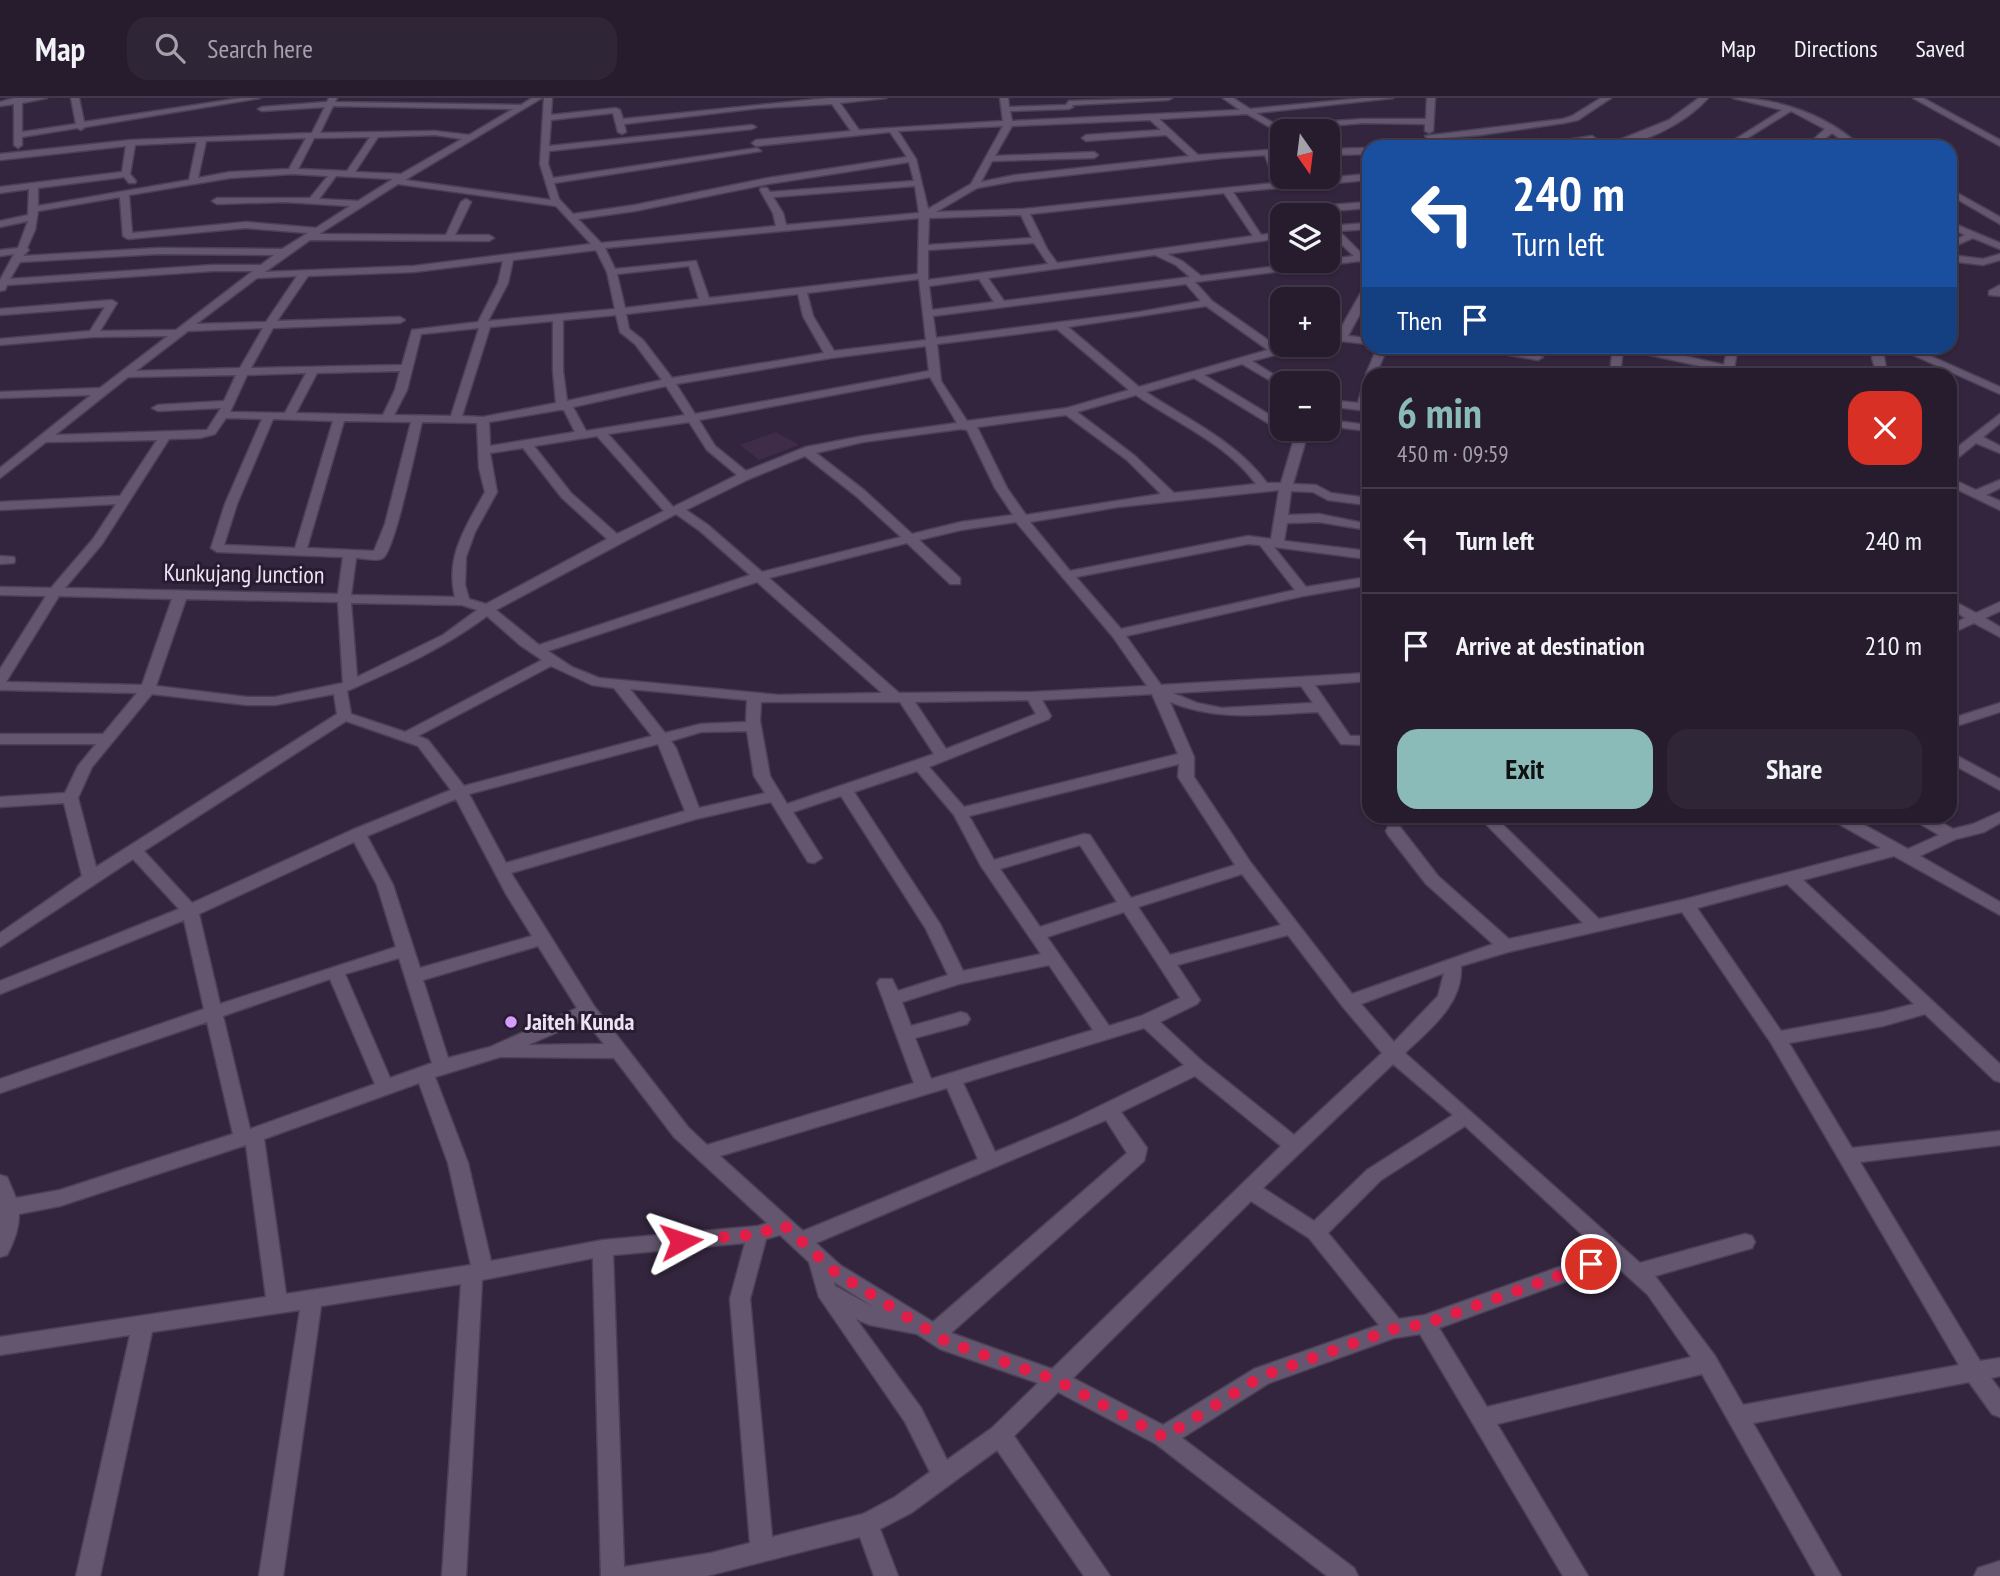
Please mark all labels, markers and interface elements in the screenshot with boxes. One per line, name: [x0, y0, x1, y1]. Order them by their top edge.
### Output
search box: [127, 17, 617, 80]
text: Map: [35, 27, 85, 70]
icon: search: [151, 29, 189, 67]
text: Search here: [207, 32, 313, 65]
text: Map: [1721, 33, 1756, 64]
text: Directions: [1794, 33, 1878, 64]
text: Saved: [1916, 33, 1965, 64]
north arrow: [1270, 119, 1340, 189]
map controls: [1270, 119, 1340, 441]
text: 240 m: [1512, 161, 1625, 225]
icon: left: [1397, 168, 1488, 259]
button: layers: [1270, 203, 1340, 273]
text: Turn left: [1512, 223, 1604, 265]
button: +: [1270, 287, 1340, 357]
icon: arrive: [1456, 301, 1494, 339]
text: Then: [1397, 304, 1442, 337]
button: −: [1270, 371, 1340, 441]
text: 6 min: [1397, 385, 1482, 440]
button: close: [1848, 391, 1922, 465]
text: 450 m · 09:59: [1397, 439, 1509, 468]
icon: left: [1397, 522, 1435, 560]
text: Turn left: [1456, 524, 1534, 557]
text: 240 m: [1864, 524, 1922, 557]
street label: Kunkujang Junction: [163, 557, 325, 590]
icon: arrive: [1397, 627, 1435, 665]
text: Arrive at destination: [1456, 629, 1645, 662]
text: 210 m: [1864, 629, 1922, 662]
button: Exit: [1397, 729, 1653, 809]
button: Share: [1667, 729, 1922, 809]
place label: Jaiteh Kunda: [524, 1006, 634, 1037]
marker: Jaiteh Kunda: [503, 1014, 519, 1030]
position arrow: [644, 1204, 718, 1278]
pin: [1561, 1234, 1621, 1294]
icon: arrive: [1572, 1245, 1610, 1283]

